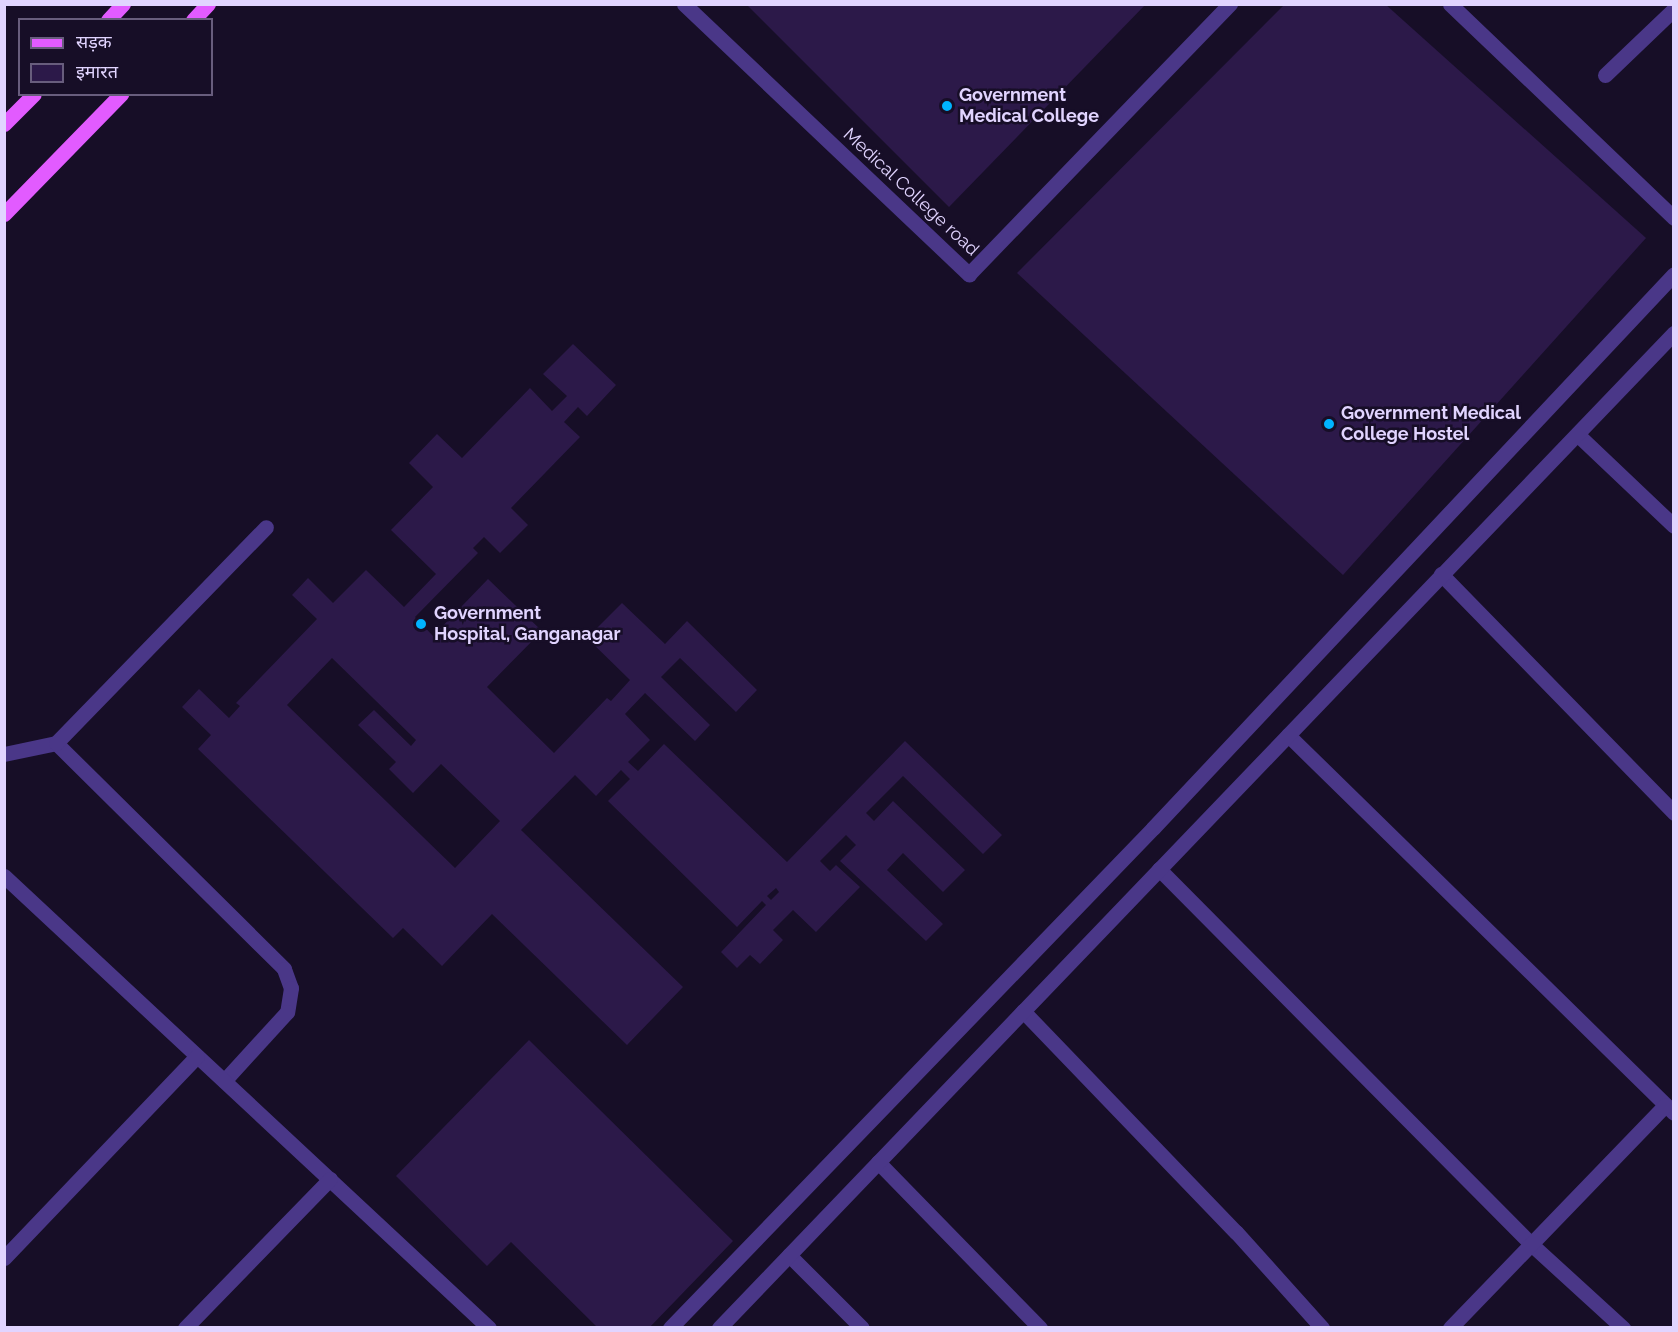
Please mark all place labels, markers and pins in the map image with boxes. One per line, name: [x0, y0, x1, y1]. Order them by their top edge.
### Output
place label: Government Medical College: [959, 85, 1100, 128]
marker: Government Medical College: [940, 99, 954, 113]
place label: Government Medical College Hostel: [1341, 403, 1521, 446]
marker: Government Medical College Hostel: [1322, 417, 1336, 431]
place label: Government Hospital, Ganganagar: [434, 603, 620, 646]
marker: Government Hospital, Ganganagar: [412, 615, 430, 633]

